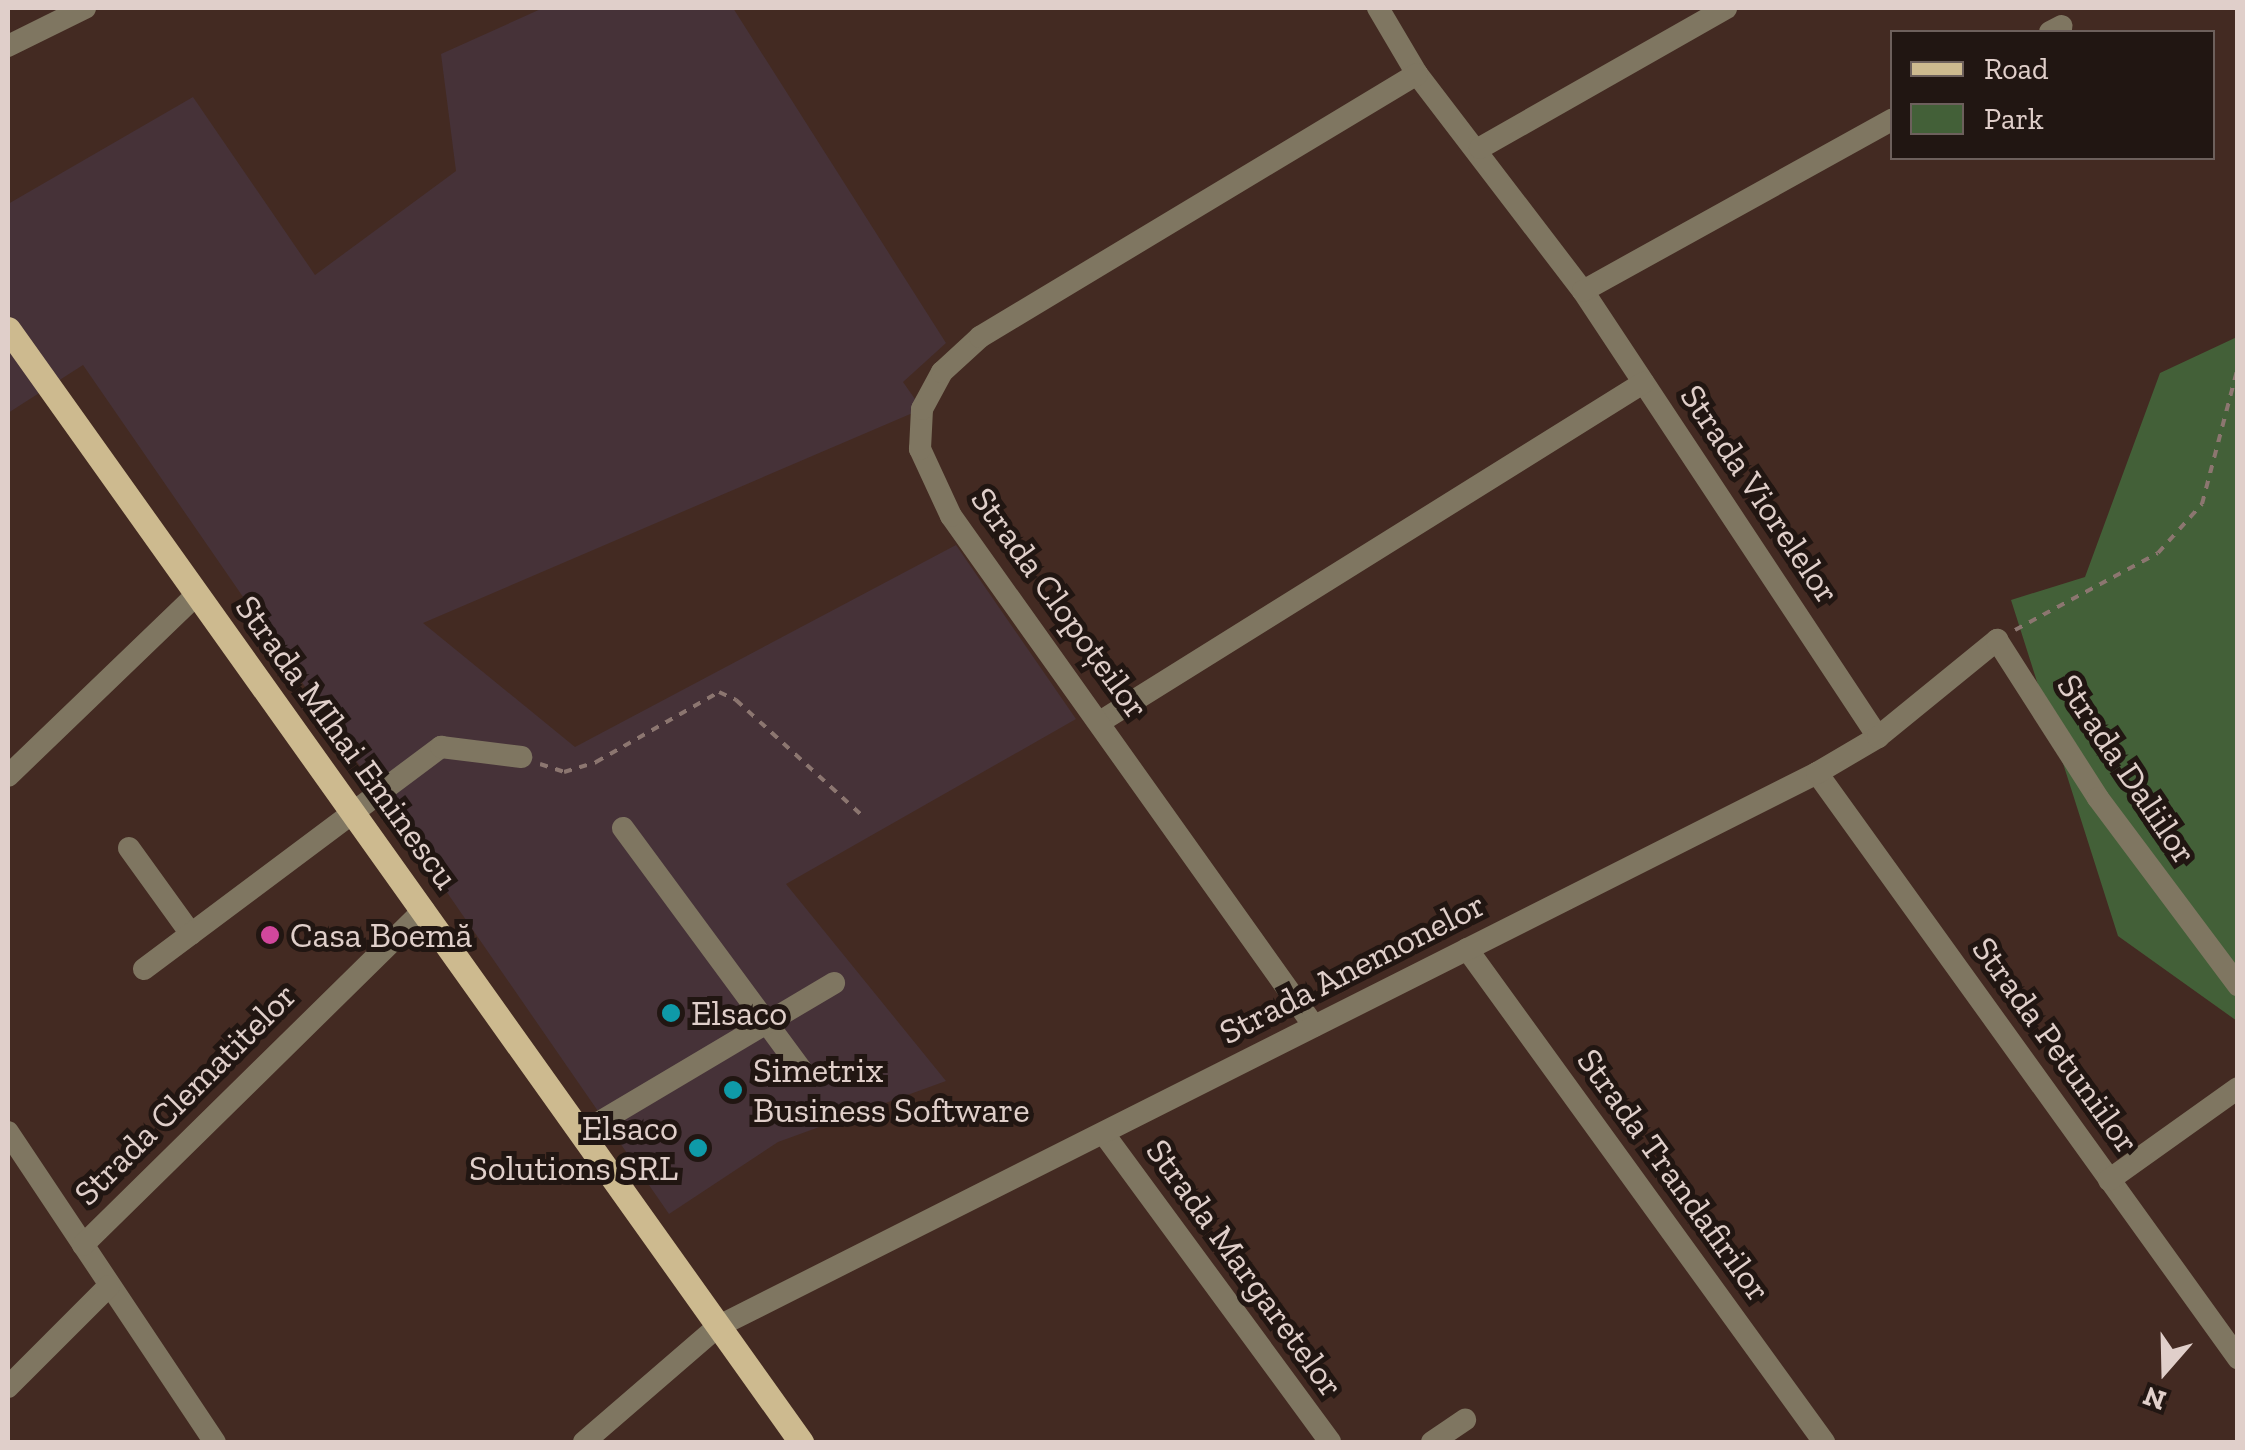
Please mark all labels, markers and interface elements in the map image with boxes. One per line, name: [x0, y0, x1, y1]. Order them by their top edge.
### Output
legend: [1890, 30, 2215, 160]
text: Road: [1984, 51, 2049, 87]
text: Park: [1984, 101, 2044, 137]
street label: Strada Viorelelor: [1671, 376, 1849, 612]
street label: Strada Clopoțeilor: [962, 479, 1158, 727]
street label: Strada MIhai Eminescu: [227, 587, 467, 897]
street label: Strada Daliilor: [2048, 666, 2206, 872]
street label: Strada Anemonelor: [1212, 883, 1492, 1053]
place label: Casa Boemă: [290, 914, 472, 956]
marker: Casa Boemă: [259, 924, 281, 946]
street label: Strada Petuniilor: [1963, 929, 2149, 1161]
street label: Strada Clematitelor: [65, 974, 305, 1214]
place label: Elsaco: [691, 992, 787, 1034]
marker: Elsaco: [660, 1002, 682, 1024]
street label: Strada Trandafirilor: [1568, 1040, 1780, 1310]
place label: Simetrix Business Software: [753, 1049, 1030, 1131]
marker: Simetrix Business Software: [722, 1079, 744, 1101]
place label: Elsaco Solutions SRL: [469, 1107, 678, 1189]
street label: Strada Margaretelor: [1137, 1131, 1353, 1405]
marker: Elsaco Solutions SRL: [687, 1137, 709, 1159]
north arrow: [2115, 1320, 2215, 1420]
text: N: [2139, 1380, 2170, 1418]

